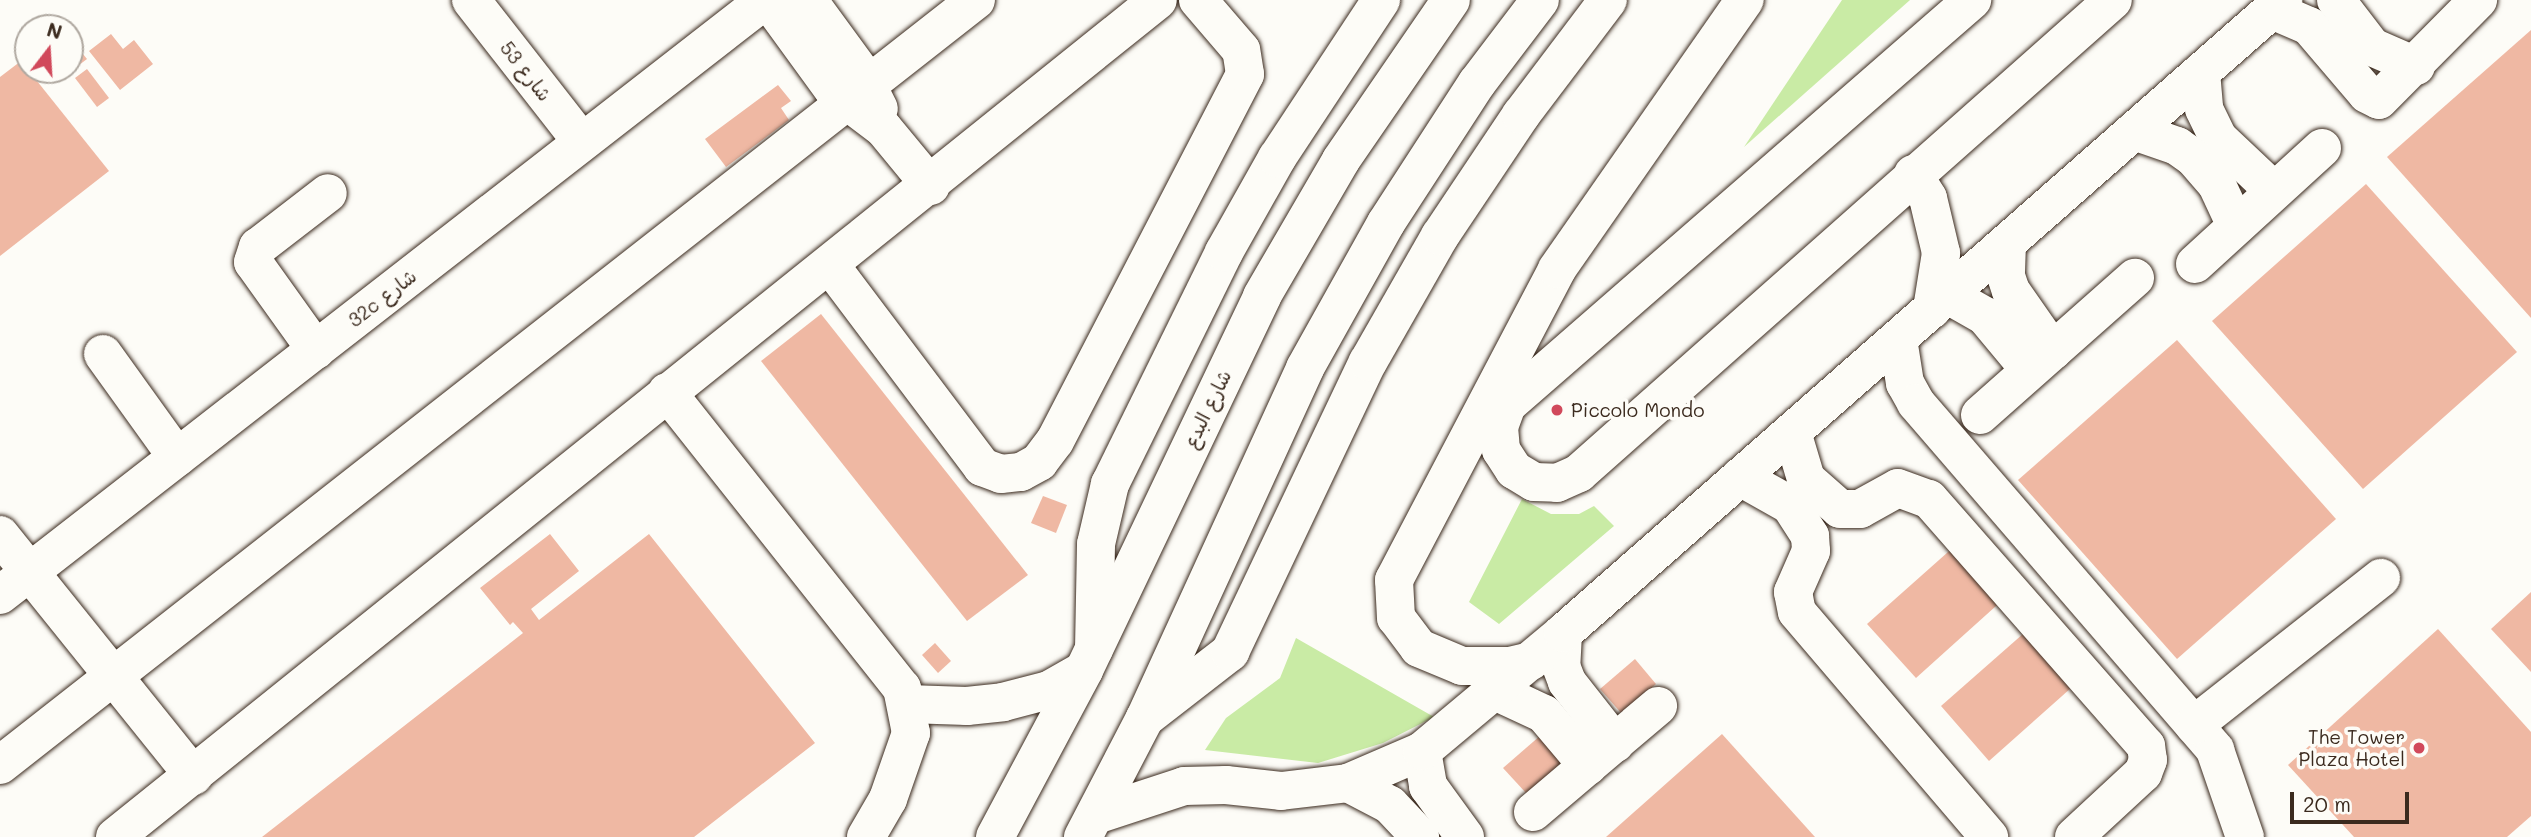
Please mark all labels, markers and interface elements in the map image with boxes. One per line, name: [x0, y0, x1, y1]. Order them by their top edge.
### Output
north arrow: [14, 14, 84, 84]
text: N: [44, 16, 65, 44]
street label: شارع 53: [496, 37, 556, 105]
street label: 32c شارع: [343, 264, 421, 332]
street label: شارع البدع: [1178, 366, 1236, 452]
place label: Piccolo Mondo: [1571, 399, 1704, 421]
marker: Piccolo Mondo: [1549, 402, 1565, 418]
place label: The Tower Plaza Hotel: [2299, 726, 2405, 770]
marker: The Tower Plaza Hotel: [2411, 740, 2427, 756]
scale bar: [2293, 778, 2412, 822]
text: 20 m: [2303, 790, 2351, 817]

